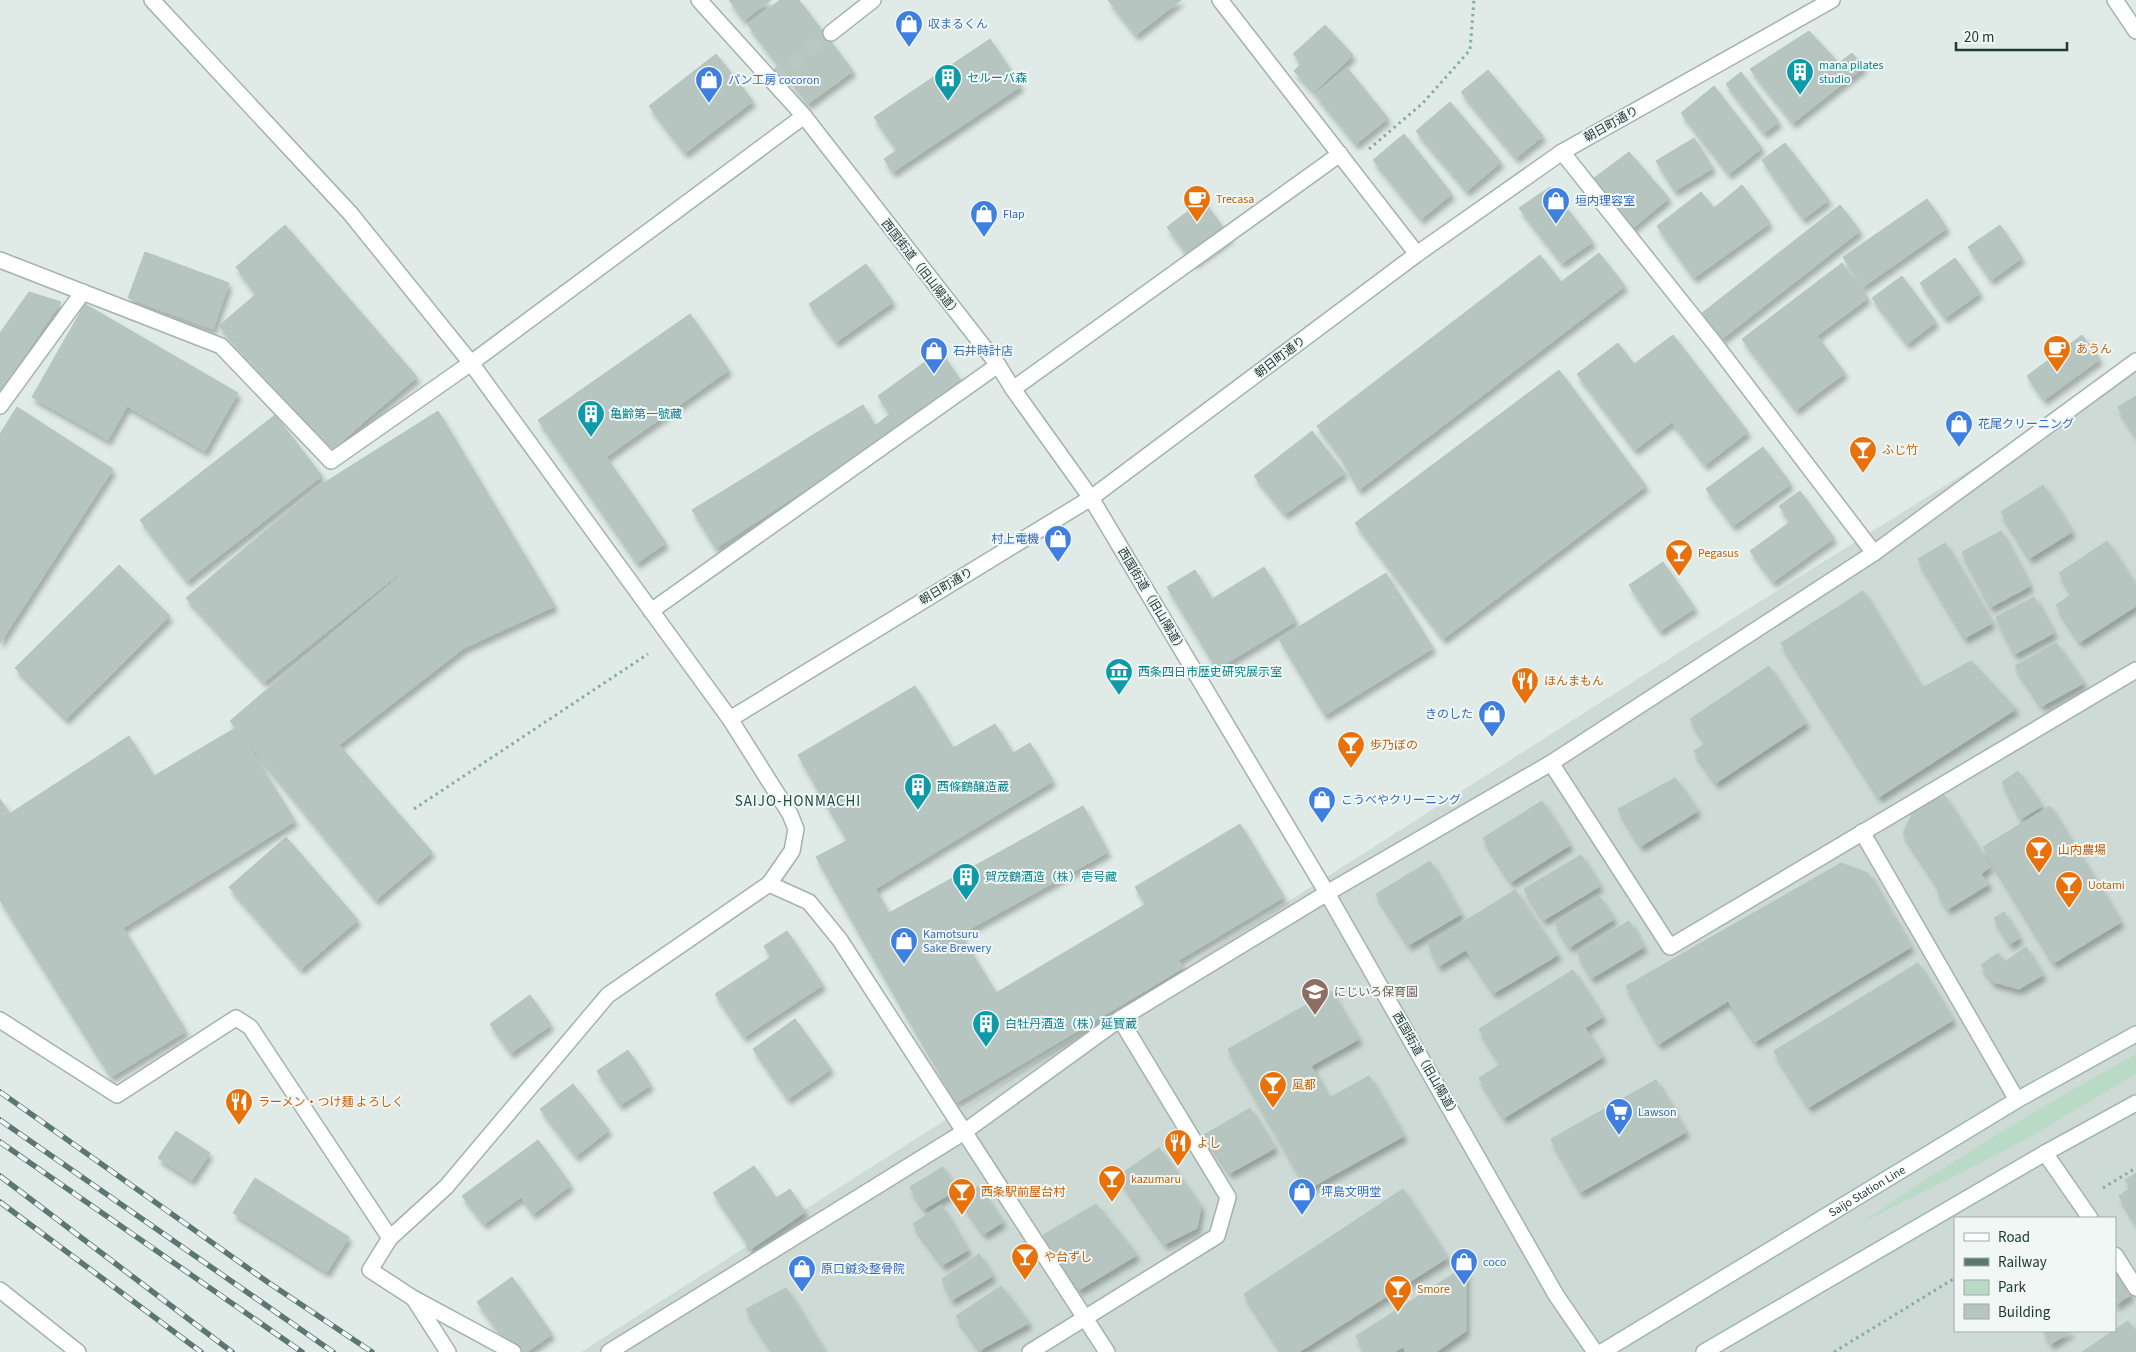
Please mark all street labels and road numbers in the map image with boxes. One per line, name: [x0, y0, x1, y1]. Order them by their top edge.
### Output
street label: 朝日町通り: [1581, 102, 1642, 146]
street label: 西国街道（旧山陽道）: [877, 216, 964, 321]
street label: 朝日町通り: [1251, 333, 1309, 382]
street label: 西国街道（旧山陽道）: [1113, 544, 1190, 656]
street label: 朝日町通り: [916, 564, 976, 609]
street label: 西国街道（旧山陽道）: [1388, 1009, 1463, 1121]
street label: Saijo Station Line: [1826, 1162, 1909, 1221]

